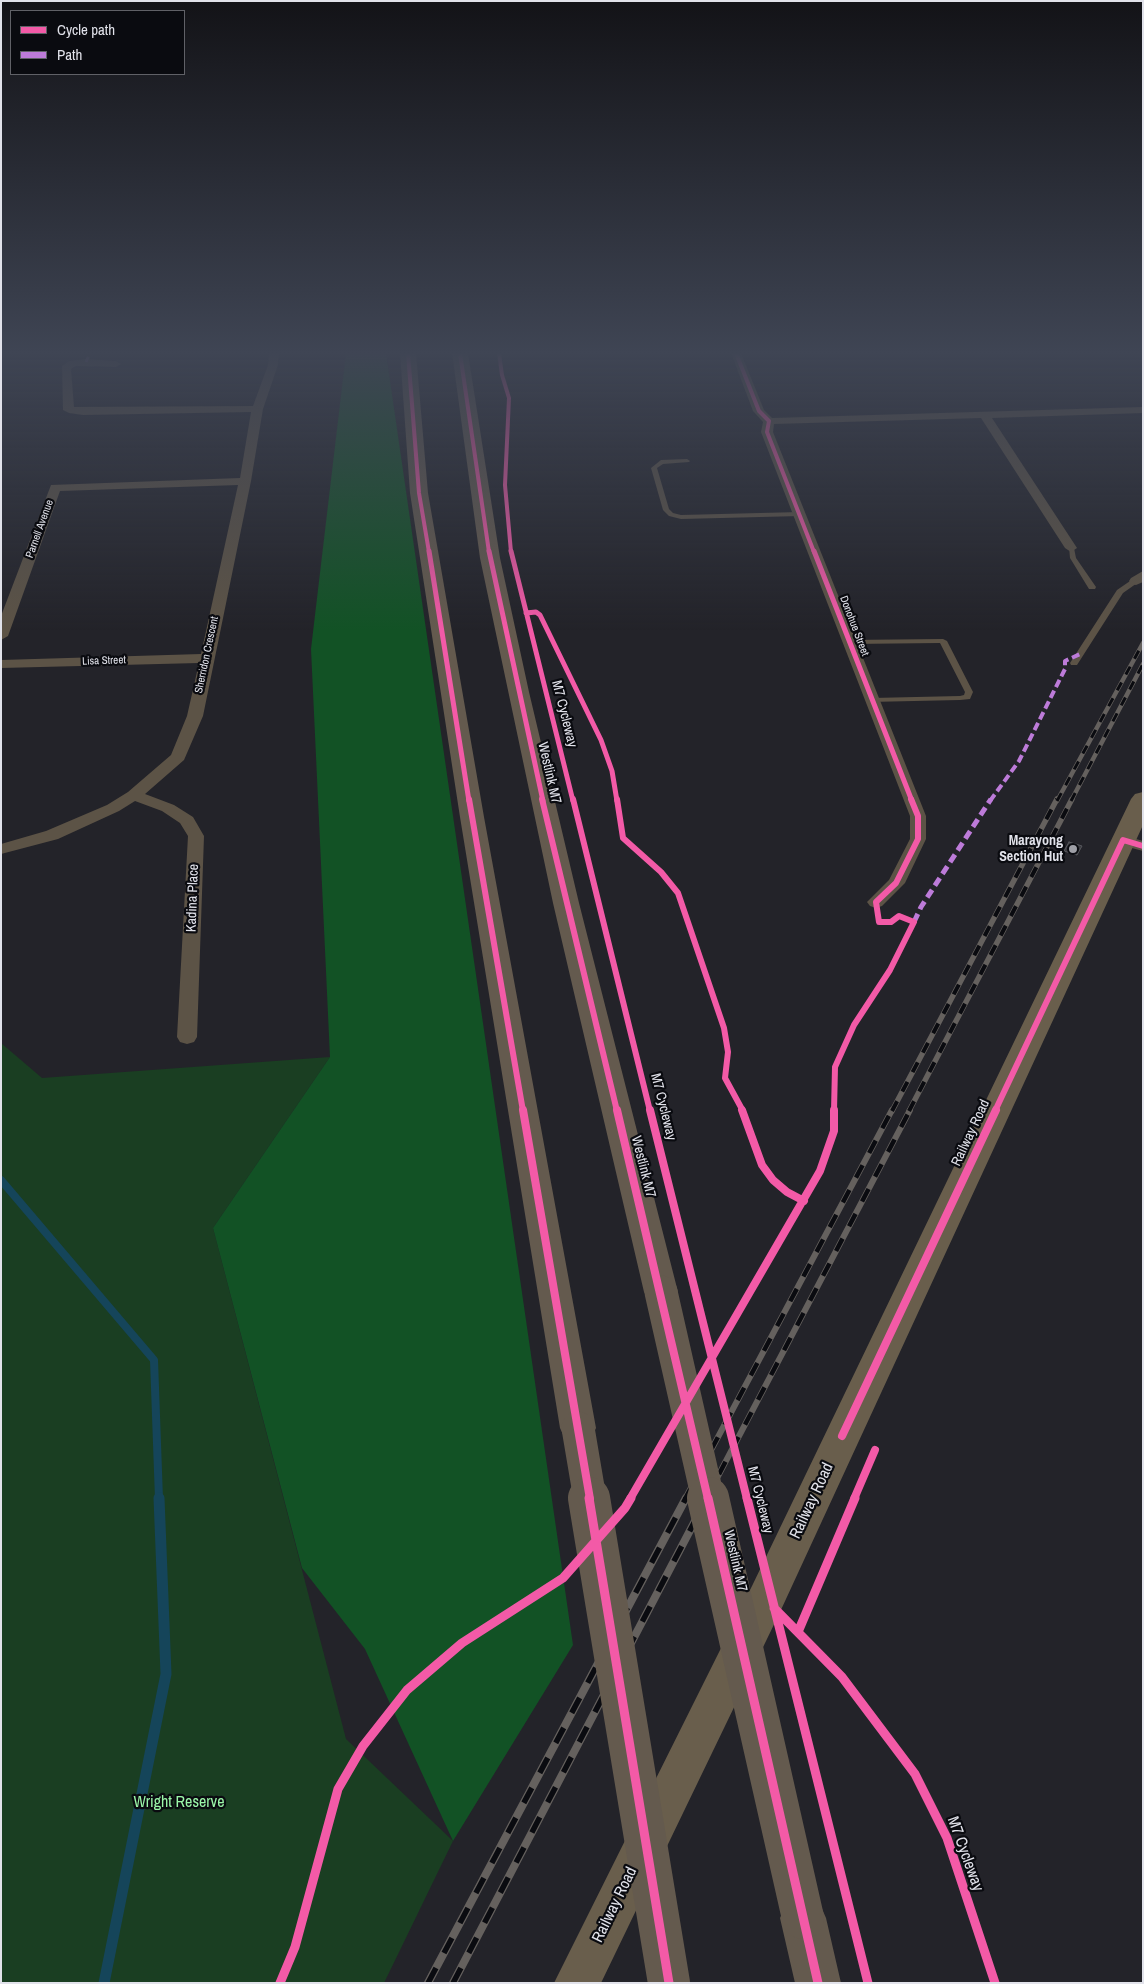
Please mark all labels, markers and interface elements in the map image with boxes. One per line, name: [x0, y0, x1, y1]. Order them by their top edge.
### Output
legend: [10, 10, 185, 75]
text: Cycle path: [57, 19, 115, 40]
text: Path: [57, 44, 82, 65]
street label: Parnell Avenue: [23, 498, 57, 560]
street label: Donohue Street: [837, 594, 871, 658]
street label: Sherridon Crescent: [192, 615, 222, 695]
street label: Lisa Street: [82, 654, 126, 668]
street label: M7 Cycleway: [548, 679, 580, 749]
street label: Westlink M7: [534, 740, 564, 806]
place label: Marayong Section Hut: [999, 833, 1063, 866]
marker: Marayong Section Hut: [1067, 843, 1079, 855]
street label: Kadina Place: [183, 864, 203, 932]
street label: M7 Cycleway: [647, 1072, 679, 1142]
street label: Railway Road: [948, 1097, 994, 1169]
street label: Westlink M7: [627, 1134, 659, 1200]
street label: Railway Road: [786, 1460, 838, 1542]
street label: M7 Cycleway: [744, 1465, 776, 1535]
street label: Westlink M7: [720, 1528, 750, 1594]
park label: Wright Reserve: [134, 1793, 224, 1813]
street label: M7 Cycleway: [943, 1814, 987, 1894]
street label: Railway Road: [588, 1864, 642, 1946]

